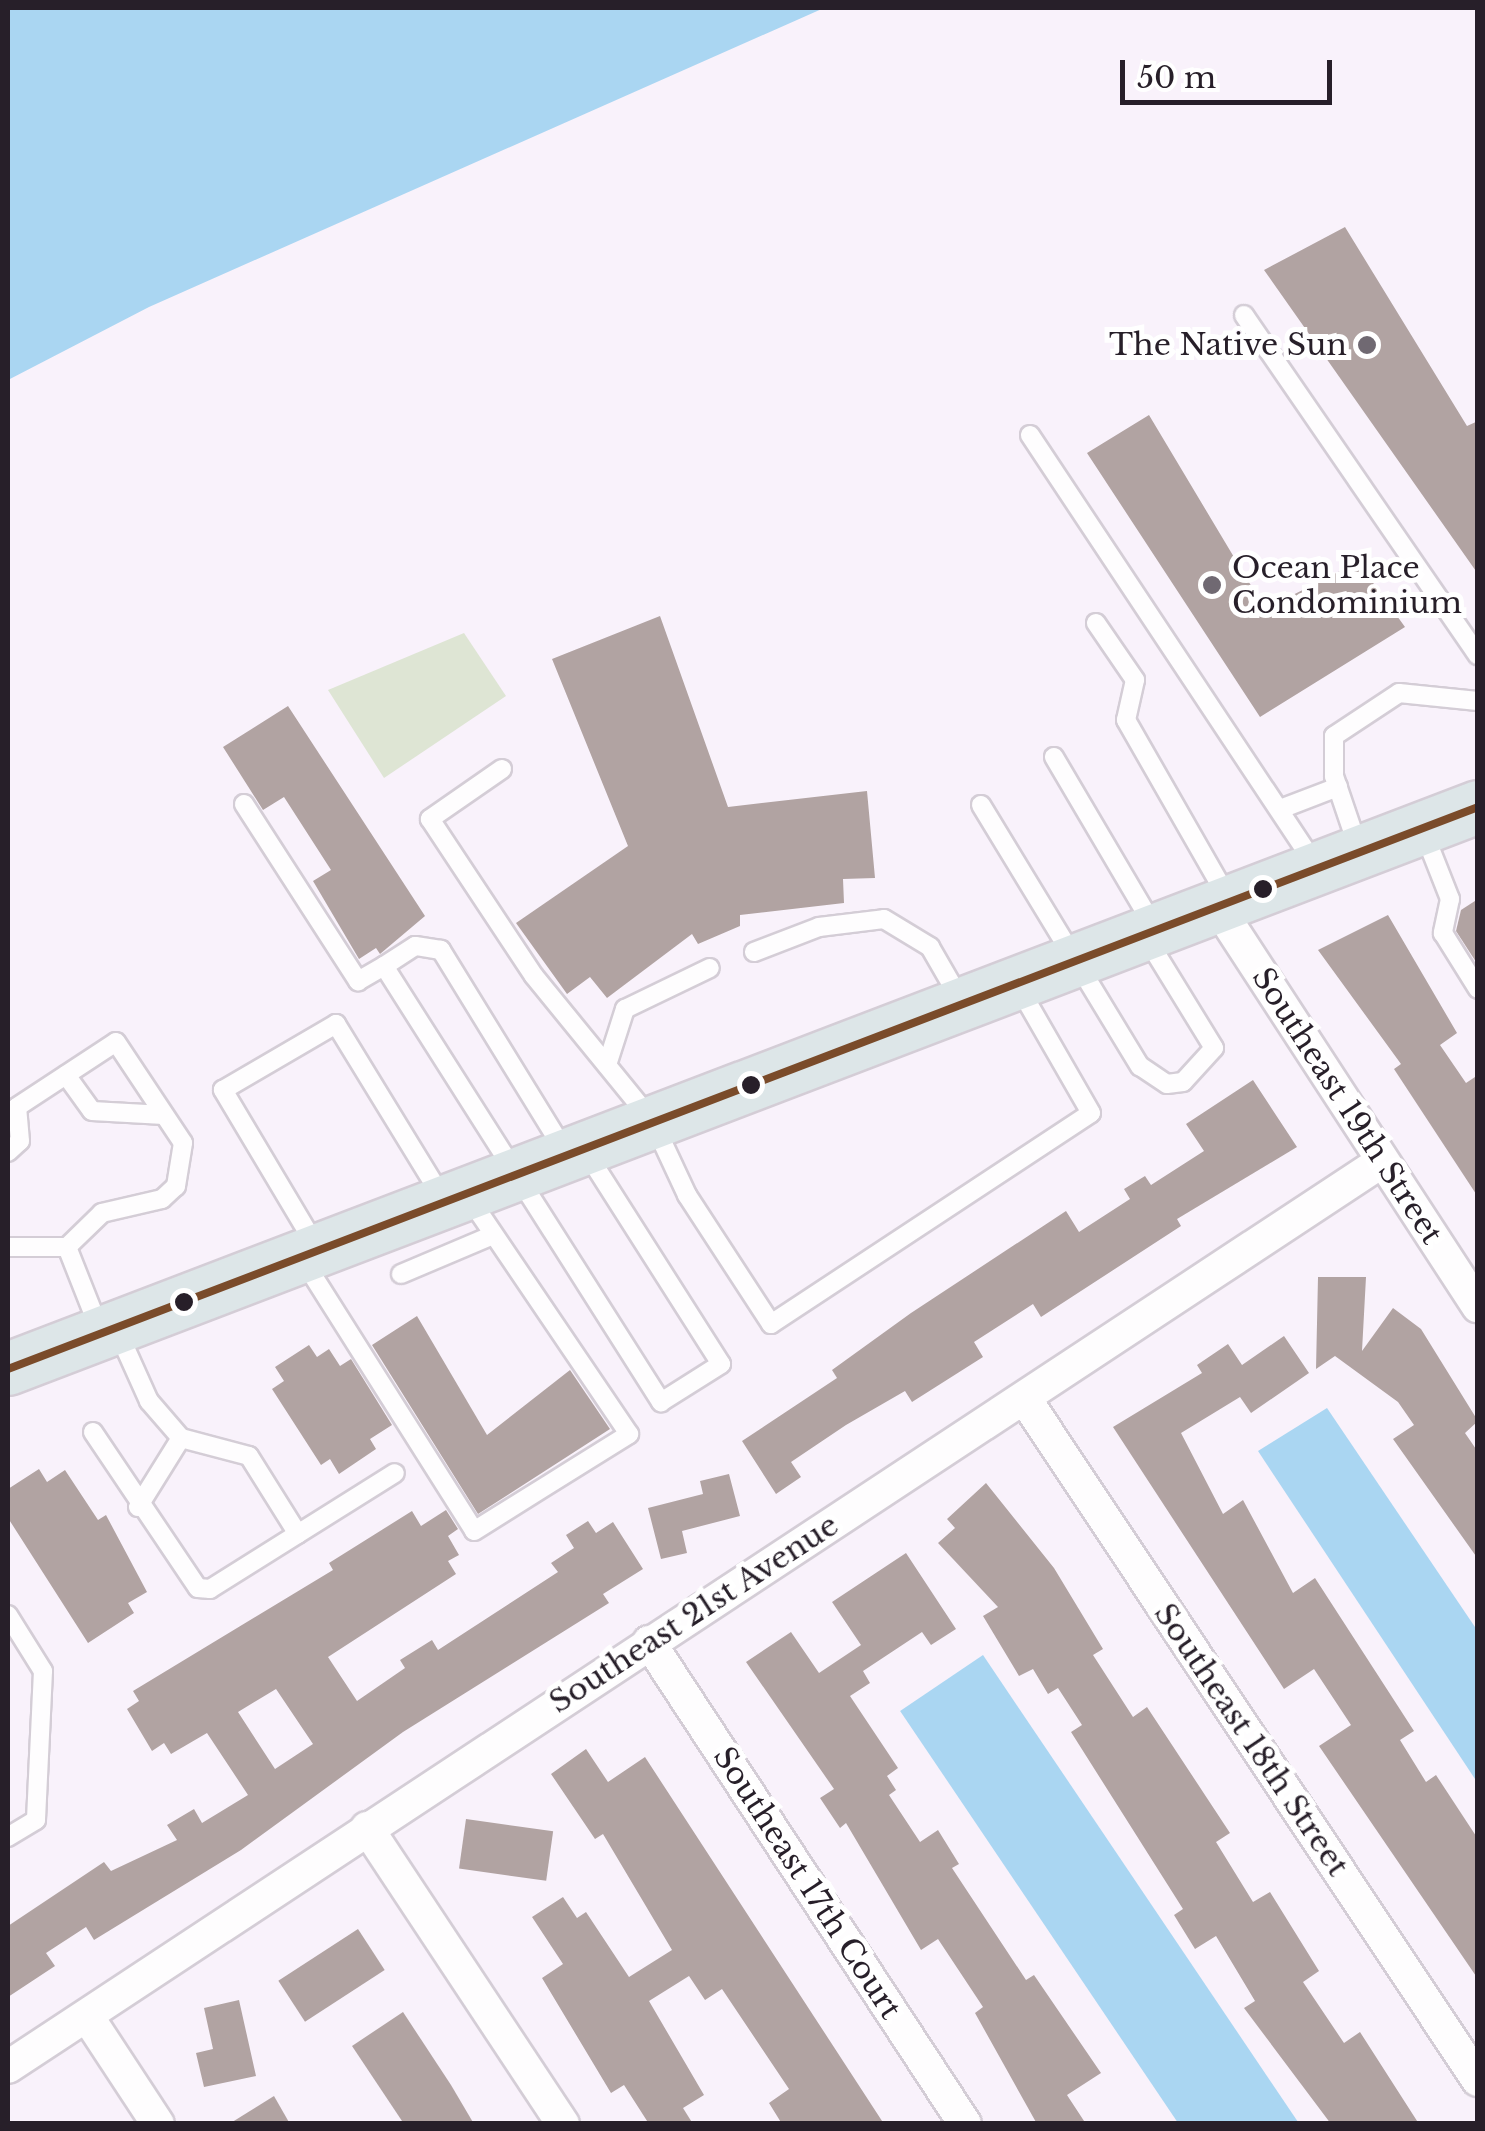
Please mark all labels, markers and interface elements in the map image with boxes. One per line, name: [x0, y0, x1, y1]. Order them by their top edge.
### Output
scale bar: [1125, 40, 1338, 102]
text: 50 m: [1137, 59, 1216, 96]
place label: The Native Sun: [1109, 327, 1347, 363]
marker: The Native Sun: [1356, 334, 1378, 356]
place label: Ocean Place Condominium: [1232, 550, 1462, 620]
marker: Ocean Place Condominium: [1201, 574, 1223, 596]
unlabelled marker: [1253, 879, 1273, 899]
street label: Southeast 19th Street: [1244, 961, 1450, 1251]
unlabelled marker: [741, 1075, 761, 1095]
unlabelled marker: [174, 1292, 194, 1312]
street label: Southeast 21st Avenue: [542, 1507, 846, 1721]
street label: Southeast 18th Street: [1146, 1597, 1356, 1883]
street label: Southeast 17th Court: [706, 1740, 908, 2026]

